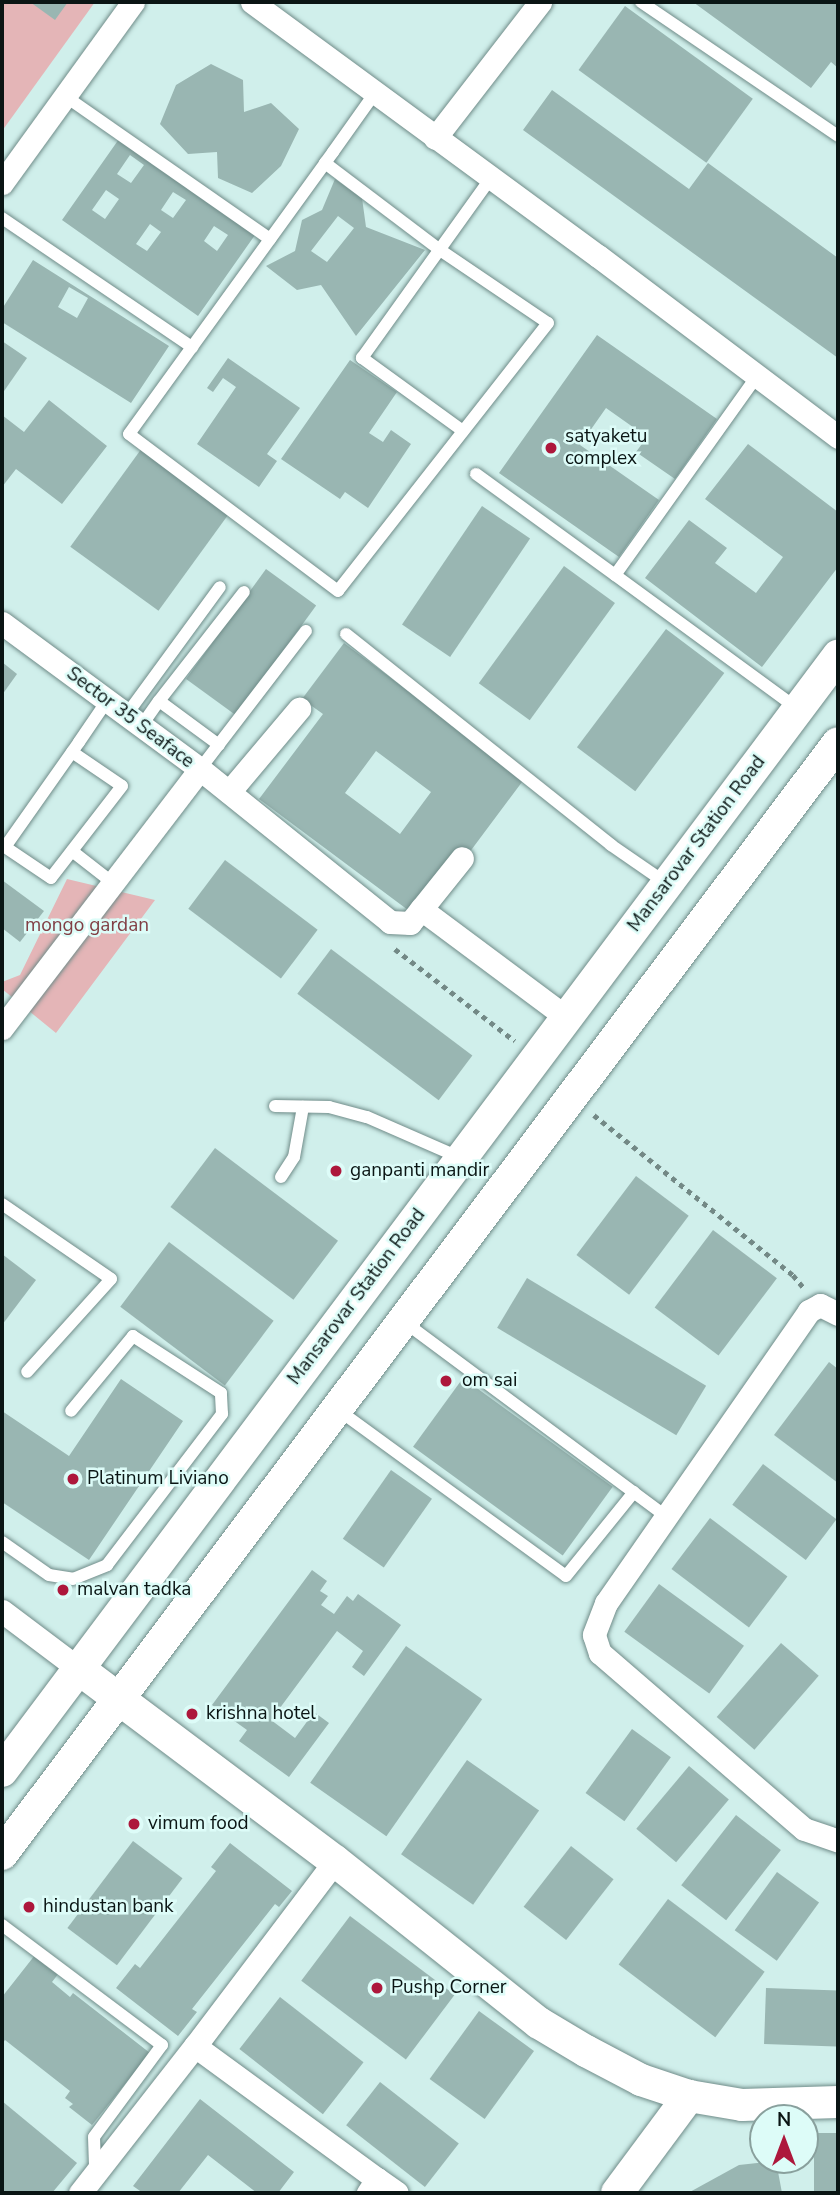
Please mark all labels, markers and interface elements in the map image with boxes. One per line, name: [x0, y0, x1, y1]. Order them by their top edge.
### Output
place label: satyaketu complex: [565, 426, 647, 470]
marker: satyaketu complex: [543, 440, 559, 456]
street label: Sector 35 Seaface: [62, 663, 198, 773]
street label: Mansarovar Station Road: [623, 751, 771, 937]
park label: mongo gardan: [25, 915, 149, 937]
place label: ganpanti mandir: [350, 1160, 489, 1182]
marker: ganpanti mandir: [328, 1163, 344, 1179]
street label: Mansarovar Station Road: [283, 1204, 431, 1390]
place label: om sai: [462, 1370, 517, 1392]
marker: om sai: [436, 1371, 456, 1391]
place label: Platinum Liviano: [87, 1468, 229, 1490]
marker: Platinum Liviano: [65, 1471, 81, 1487]
place label: malvan tadka: [77, 1579, 191, 1601]
marker: malvan tadka: [55, 1582, 71, 1598]
place label: krishna hotel: [206, 1703, 316, 1725]
marker: krishna hotel: [184, 1706, 200, 1722]
place label: vimum food: [148, 1813, 249, 1835]
marker: vimum food: [126, 1816, 142, 1832]
place label: hindustan bank: [43, 1896, 174, 1918]
marker: hindustan bank: [21, 1899, 37, 1915]
place label: Pushp Corner: [391, 1977, 507, 1999]
marker: Pushp Corner: [369, 1980, 385, 1996]
north arrow: [749, 2104, 819, 2174]
text: N: [777, 2107, 791, 2133]

